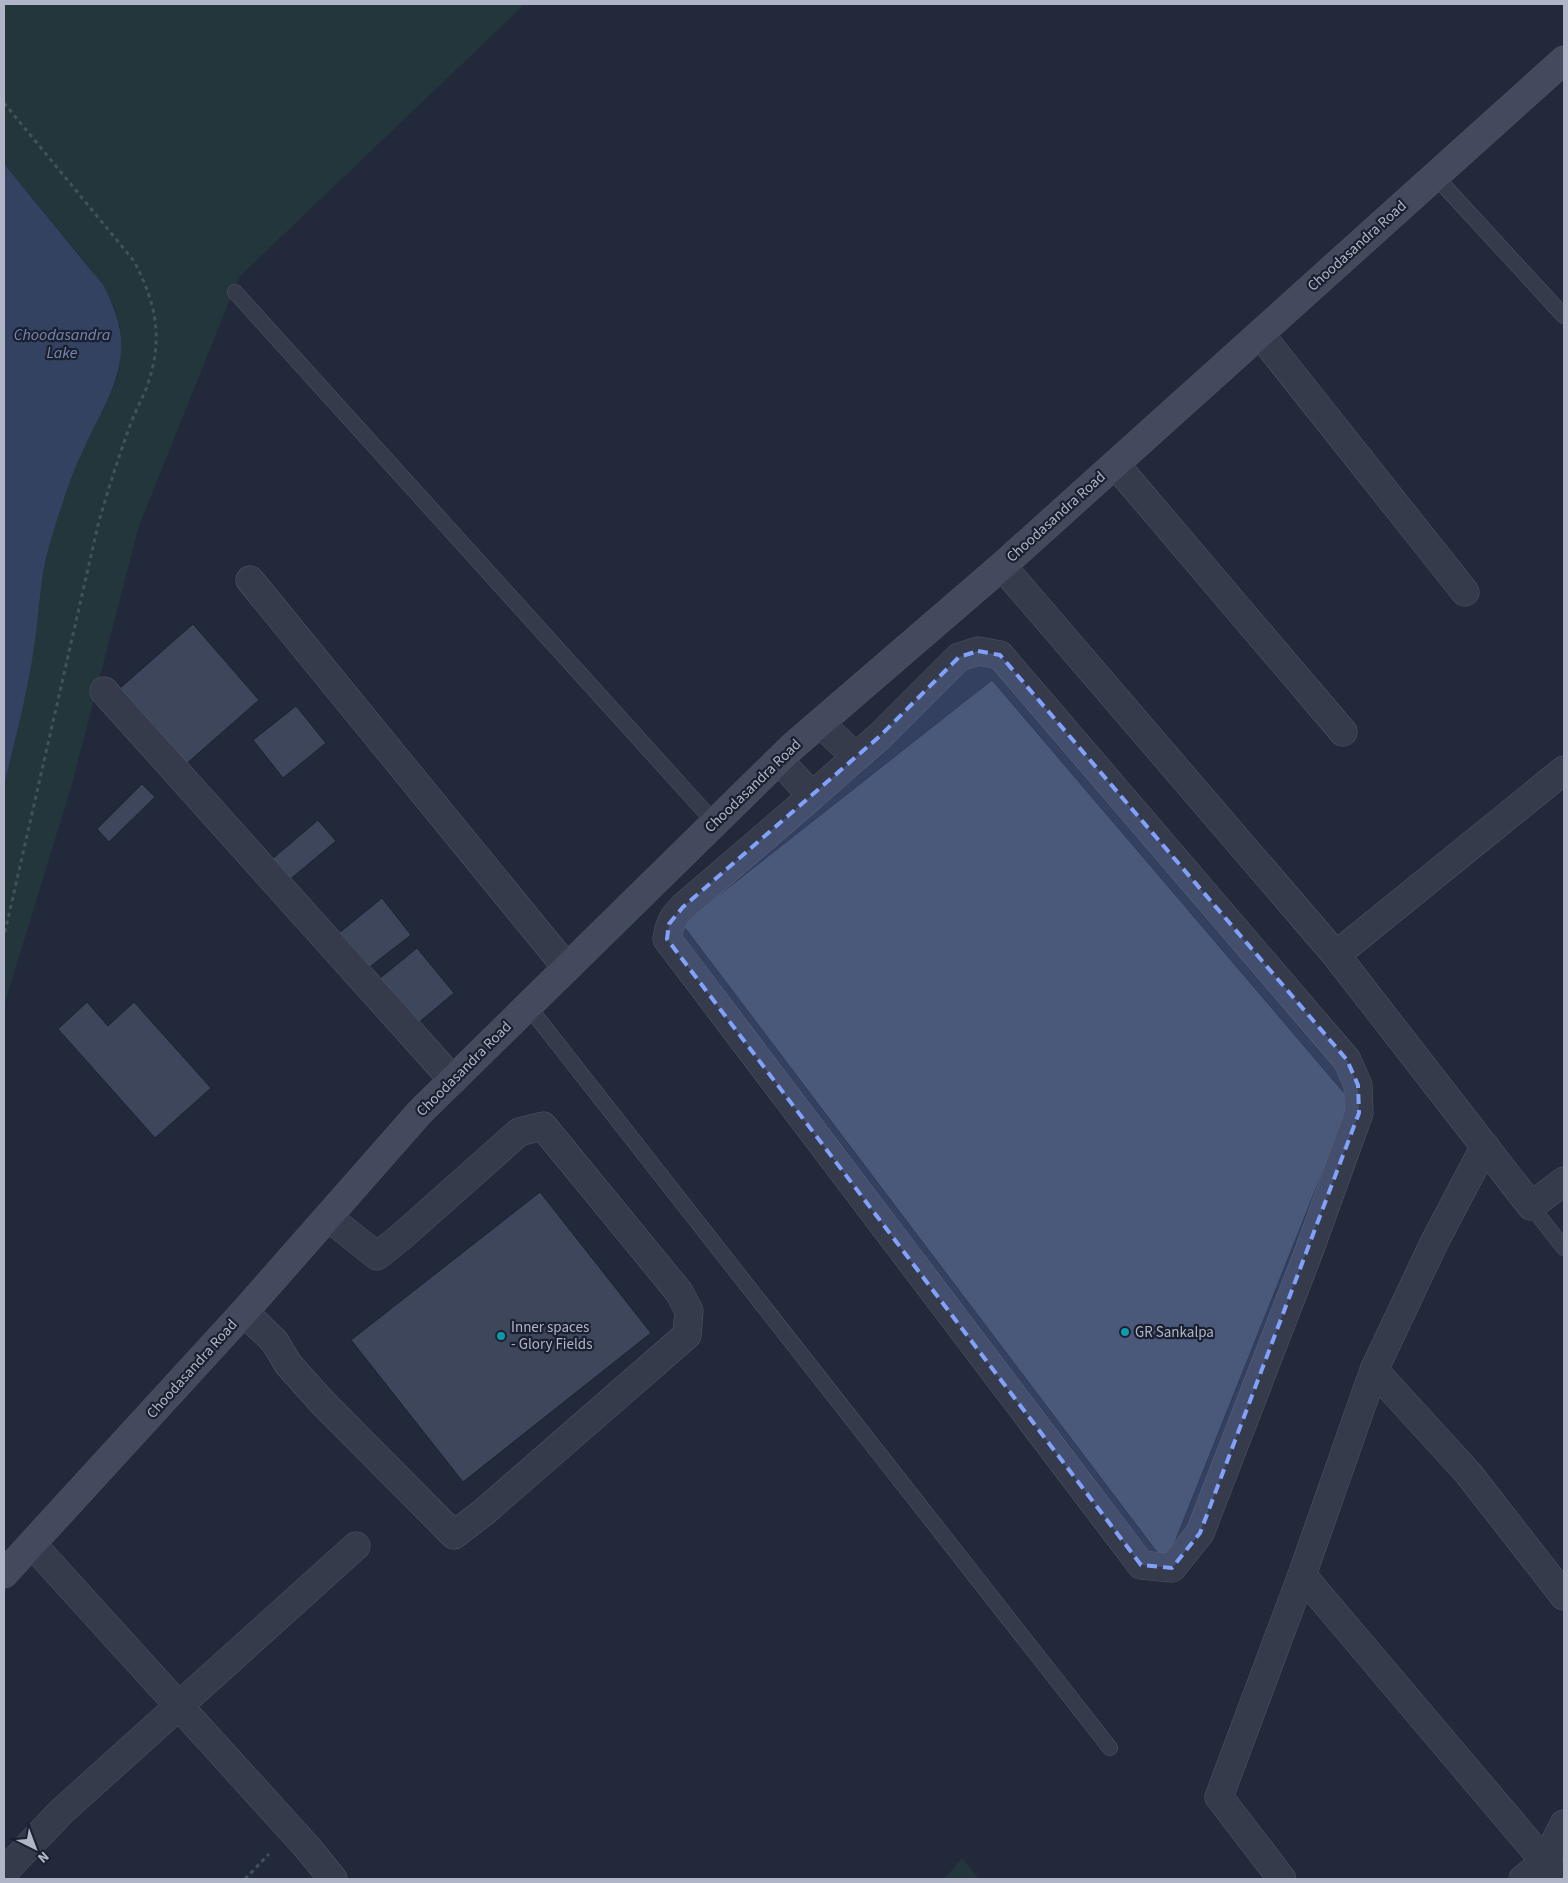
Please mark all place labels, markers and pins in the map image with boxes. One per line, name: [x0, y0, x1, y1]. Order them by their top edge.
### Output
place label: Inner spaces - Glory Fields: [511, 1317, 592, 1355]
place label: GR Sankalpa: [1135, 1322, 1214, 1343]
marker: GR Sankalpa: [1119, 1326, 1131, 1338]
marker: Inner spaces - Glory Fields: [495, 1330, 507, 1342]

